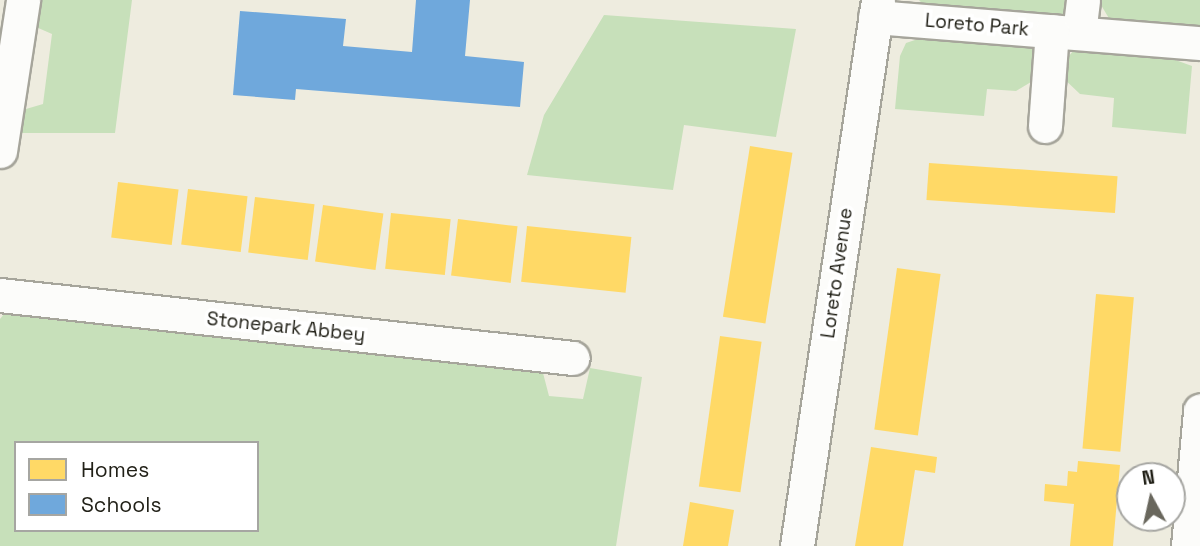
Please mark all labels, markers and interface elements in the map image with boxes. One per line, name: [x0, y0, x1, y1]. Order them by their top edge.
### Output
street label: Loreto Park: [924, 9, 1030, 41]
street label: Loreto Avenue: [817, 206, 857, 340]
street label: Stonepark Abbey: [206, 307, 366, 347]
legend: [14, 441, 259, 532]
text: Homes: [81, 456, 149, 483]
north arrow: [1116, 462, 1186, 532]
text: N: [1140, 464, 1156, 491]
text: Schools: [81, 491, 161, 518]

